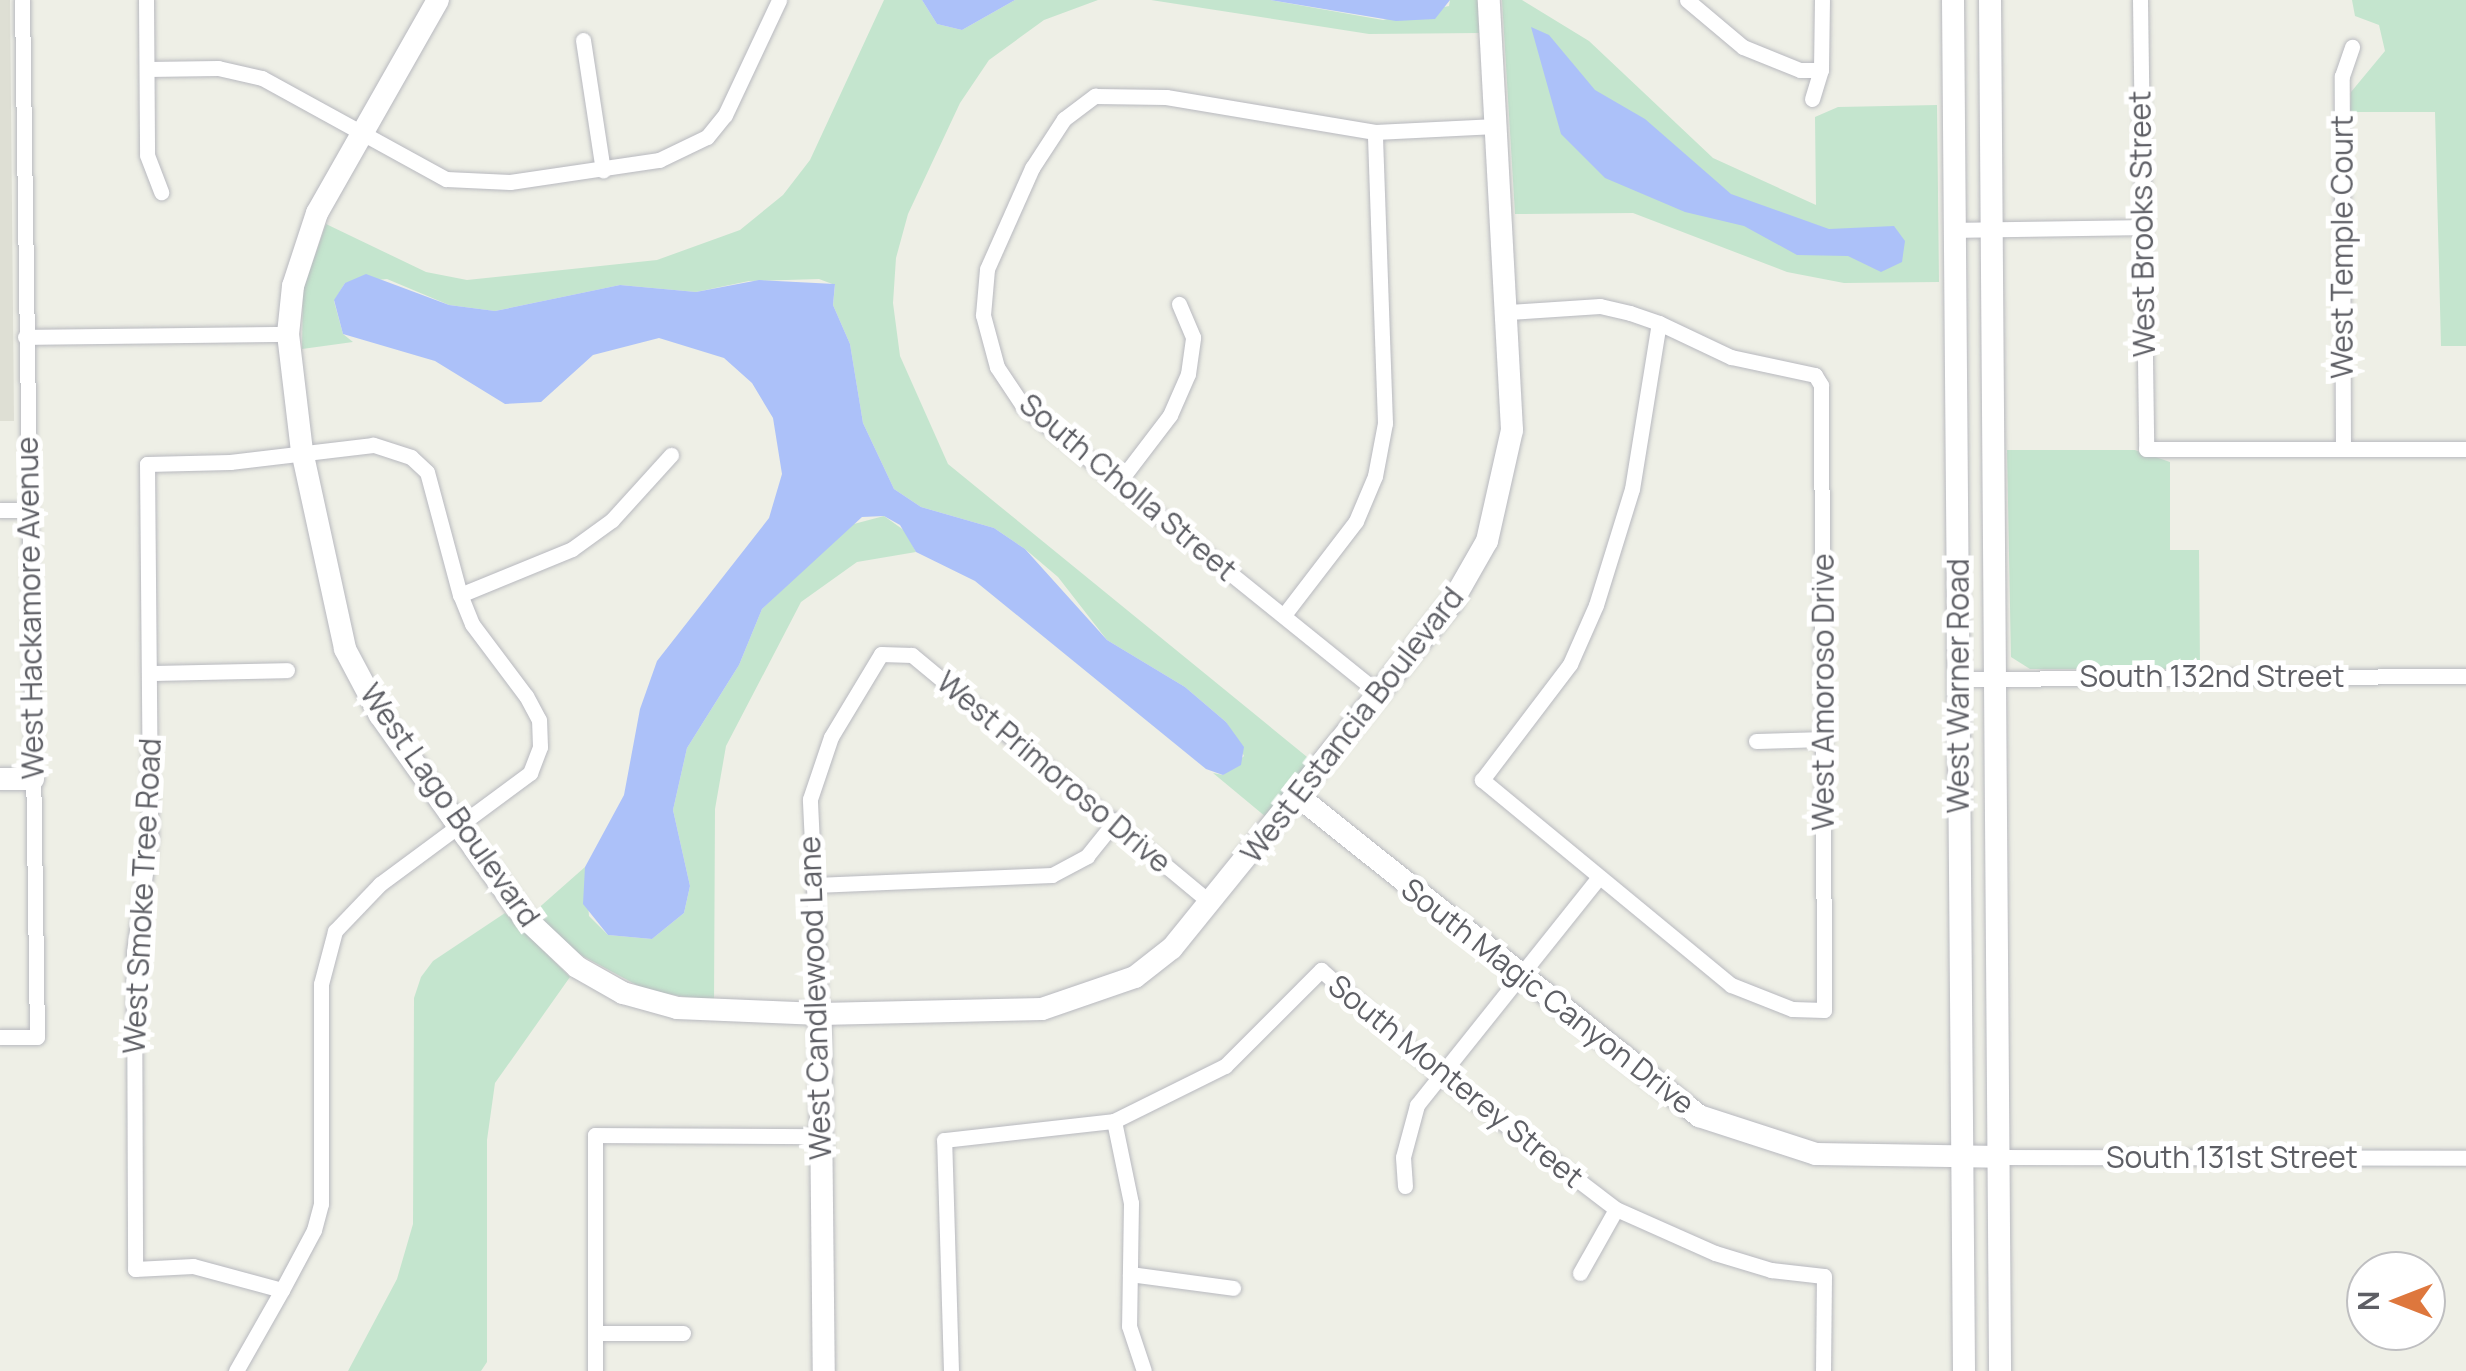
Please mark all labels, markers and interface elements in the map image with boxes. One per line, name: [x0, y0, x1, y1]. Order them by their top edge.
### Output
street label: West Brooks Street: [2122, 91, 2162, 357]
street label: West Temple Court: [2324, 115, 2360, 379]
street label: South Cholla Street: [1012, 386, 1244, 588]
street label: West Hackamore Avenue: [9, 436, 51, 780]
street label: West Amoroso Drive: [1805, 553, 1841, 831]
street label: West Warner Road: [1940, 559, 1976, 813]
street label: West Estancia Boulevard: [1233, 580, 1471, 870]
street label: South 132nd Street: [2080, 658, 2344, 694]
street label: West Primoroso Drive: [930, 664, 1178, 880]
street label: West Lago Boulevard: [353, 677, 547, 933]
street label: West Smoke Tree Road: [116, 737, 168, 1055]
street label: West Candlewood Lane: [791, 835, 839, 1161]
street label: South Magic Canyon Drive: [1395, 871, 1701, 1121]
street label: South Monterey Street: [1321, 967, 1591, 1195]
street label: South 131st Street: [2106, 1139, 2358, 1175]
north arrow: [2346, 1251, 2446, 1351]
text: N: [2349, 1291, 2387, 1311]

